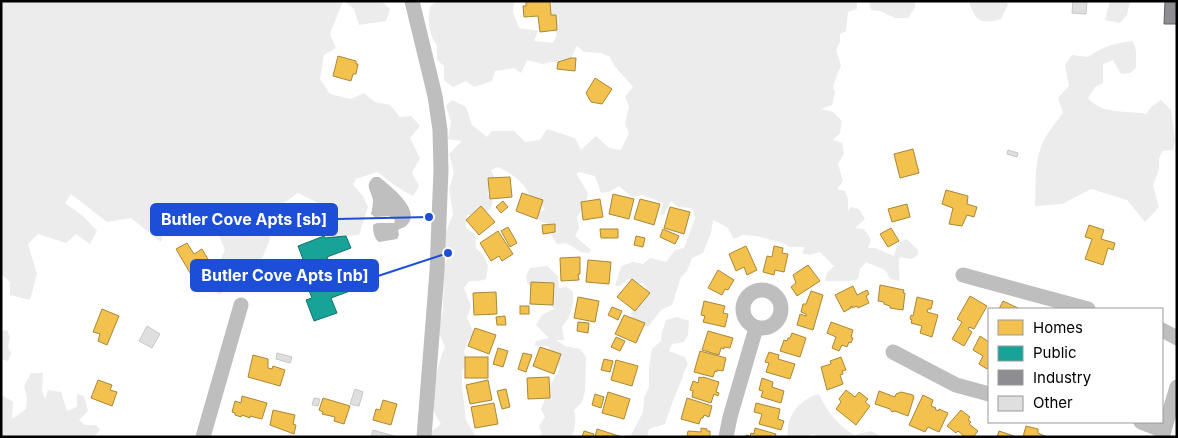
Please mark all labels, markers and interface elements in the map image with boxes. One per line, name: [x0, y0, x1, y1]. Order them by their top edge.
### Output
callout: Butler Cove Apts [sb]: [151, 204, 337, 235]
text: Butler Cove Apts [sb]: [161, 209, 327, 229]
callout: Butler Cove Apts [nb]: [191, 260, 378, 291]
text: Butler Cove Apts [nb]: [201, 265, 369, 285]
legend: [988, 308, 1163, 423]
text: Homes: [1033, 318, 1083, 337]
text: Public: [1033, 343, 1076, 362]
text: Industry: [1033, 368, 1092, 387]
text: Other: [1033, 393, 1073, 412]

